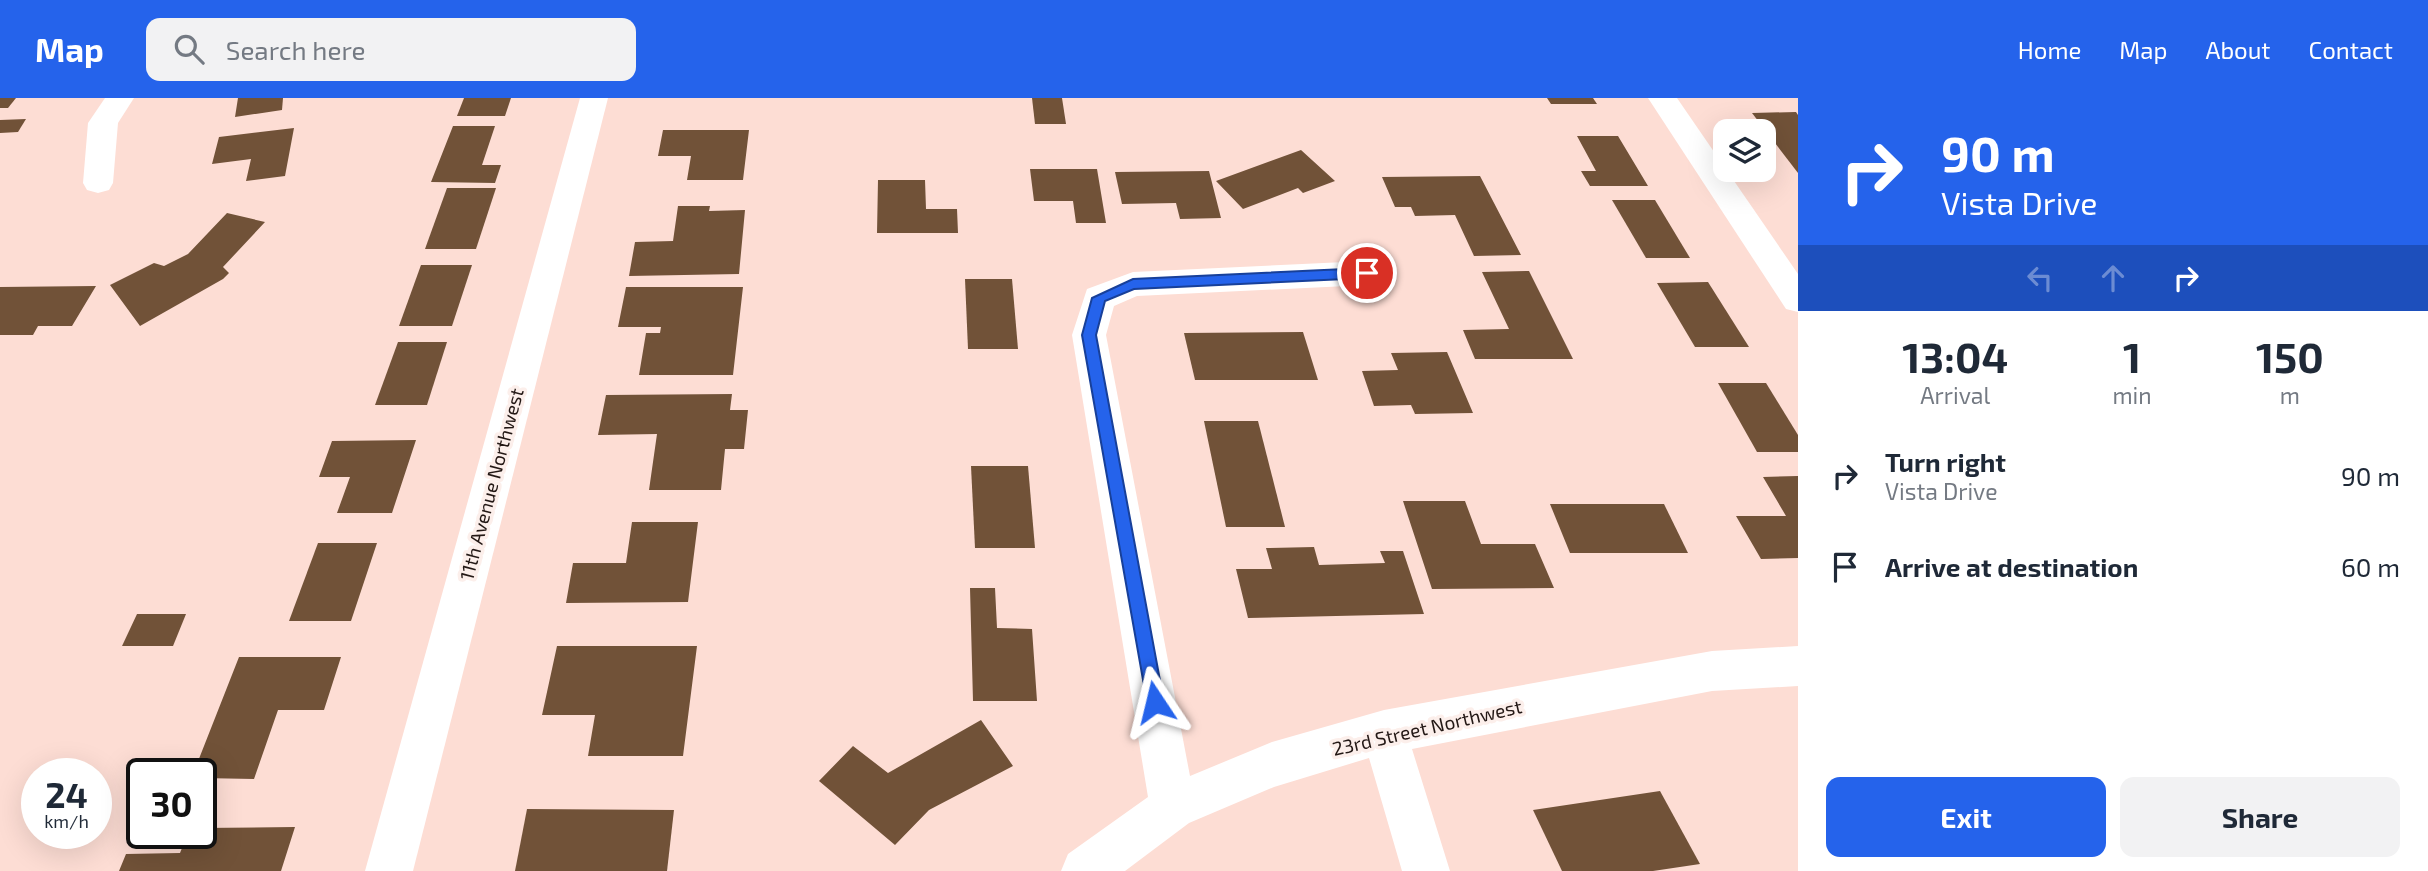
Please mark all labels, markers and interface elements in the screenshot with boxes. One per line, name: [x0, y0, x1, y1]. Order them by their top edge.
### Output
search box: [146, 18, 636, 81]
text: Map: [35, 29, 104, 69]
icon: search: [170, 30, 208, 68]
text: Search here: [226, 34, 365, 65]
text: Home: [2018, 35, 2081, 64]
text: Map: [2119, 35, 2167, 64]
text: About: [2205, 35, 2271, 64]
text: Contact: [2309, 35, 2393, 64]
map controls: [1713, 119, 1776, 182]
button: layers: [1713, 119, 1776, 182]
text: 90 m: [1941, 123, 2055, 182]
icon: right: [1826, 126, 1917, 217]
text: Vista Drive: [1941, 183, 2098, 221]
pin: [1337, 243, 1397, 303]
icon: arrive: [1348, 254, 1386, 292]
icon: left: [2021, 259, 2059, 297]
icon: ahead: [2094, 259, 2132, 297]
icon: right: [2167, 259, 2205, 297]
text: 13:04: [1902, 331, 2008, 381]
text: 1: [2123, 331, 2141, 381]
text: 150: [2256, 331, 2324, 381]
text: Arrival: [1920, 381, 1990, 409]
text: min: [2112, 381, 2152, 409]
text: m: [2280, 381, 2300, 409]
street label: 11th Avenue Northwest: [454, 385, 528, 583]
text: Turn right: [1885, 446, 2006, 477]
icon: right: [1826, 457, 1864, 495]
text: 90 m: [2341, 460, 2400, 491]
text: Vista Drive: [1885, 477, 1998, 505]
icon: arrive: [1826, 548, 1864, 586]
text: Arrive at destination: [1885, 551, 2138, 582]
text: 60 m: [2341, 551, 2400, 582]
position arrow: [1118, 665, 1192, 739]
street label: 23rd Street Northwest: [1330, 694, 1524, 760]
speed limit sign: 30: [126, 758, 217, 849]
text: 24: [45, 773, 88, 815]
button: Exit: [1826, 777, 2106, 857]
button: Share: [2120, 777, 2400, 857]
text: km/h: [44, 810, 89, 832]

